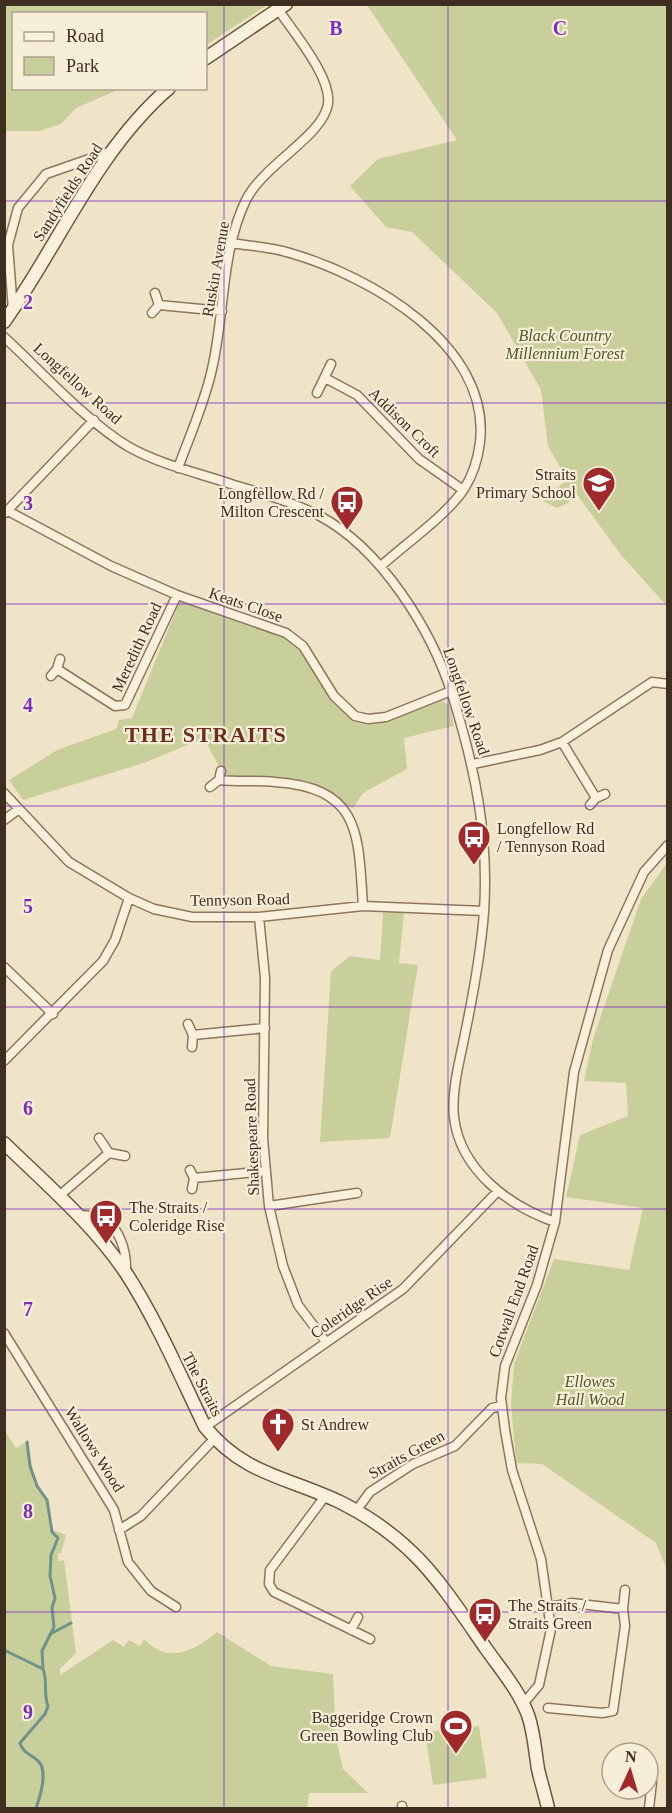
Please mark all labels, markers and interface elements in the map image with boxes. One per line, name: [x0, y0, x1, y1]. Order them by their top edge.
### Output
legend: [12, 12, 207, 90]
text: B: [329, 17, 343, 39]
text: C: [553, 17, 567, 39]
text: Road: [66, 26, 104, 46]
text: Park: [66, 56, 99, 76]
street label: Sandyfields Road: [29, 140, 106, 245]
street label: Ruskin Avenue: [199, 220, 232, 318]
text: 2: [23, 291, 33, 313]
park label: Black Country Millennium Forest: [505, 327, 625, 362]
street label: Longfellow Road: [30, 339, 125, 428]
street label: Addison Croft: [366, 384, 444, 461]
school or university icon: Straits Primary School: [581, 465, 617, 512]
place label: Straits Primary School: [476, 466, 577, 502]
bus stop icon: Longfellow Rd / Milton Crescent: [329, 484, 365, 531]
place label: Longfellow Rd / Milton Crescent: [218, 485, 325, 520]
text: 3: [23, 492, 33, 514]
street label: Keats Close: [207, 584, 285, 625]
street label: Meredith Road: [108, 600, 165, 694]
street label: Longfellow Road: [439, 645, 493, 757]
text: 4: [23, 694, 33, 716]
district label: THE STRAITS: [125, 722, 287, 747]
bus stop icon: Longfellow Rd / Tennyson Road: [456, 819, 492, 866]
place label: Longfellow Rd / Tennyson Road: [497, 820, 605, 856]
street label: Tennyson Road: [190, 890, 290, 910]
text: 5: [23, 895, 33, 917]
street label: Shakespeare Road: [241, 1078, 263, 1196]
text: 6: [23, 1097, 33, 1119]
bus stop icon: The Straits / Coleridge Rise: [88, 1198, 124, 1245]
place label: The Straits / Coleridge Rise: [129, 1199, 225, 1235]
street label: Cotwall End Road: [485, 1243, 542, 1360]
street label: Coleridge Rise: [307, 1273, 396, 1343]
text: 7: [23, 1298, 33, 1320]
street label: The Straits: [179, 1349, 226, 1419]
park label: Ellowes Hall Wood: [555, 1373, 625, 1408]
street label: Wallows Wood: [62, 1404, 128, 1495]
church icon: St Andrew: [260, 1406, 296, 1453]
place label: St Andrew: [301, 1416, 369, 1433]
street label: Straits Green: [365, 1427, 447, 1482]
text: 8: [23, 1500, 33, 1522]
bus stop icon: The Straits / Straits Green: [467, 1596, 503, 1643]
place label: The Straits / Straits Green: [508, 1597, 592, 1632]
text: 9: [23, 1701, 33, 1723]
sports icon: Baggeridge Crown Green Bowling Club: [438, 1708, 474, 1755]
place label: Baggeridge Crown Green Bowling Club: [300, 1709, 433, 1745]
north arrow: [600, 1741, 660, 1801]
text: N: [625, 1748, 638, 1765]

